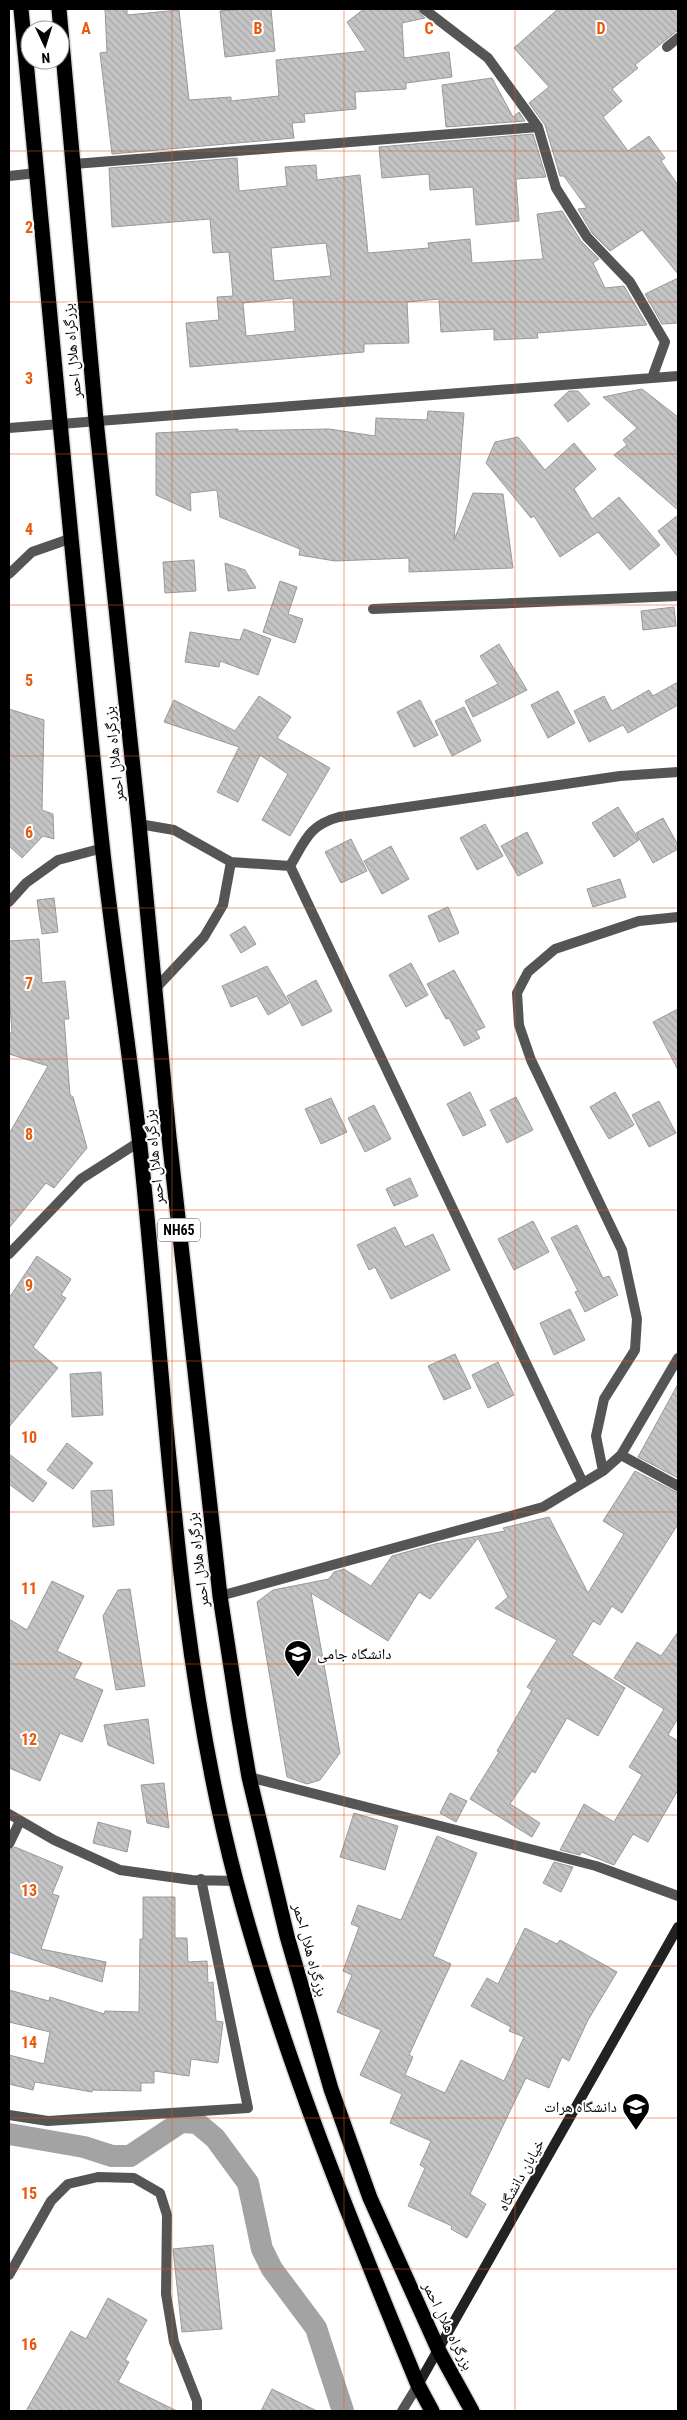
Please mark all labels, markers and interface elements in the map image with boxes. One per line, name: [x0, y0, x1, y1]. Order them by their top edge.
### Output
text: A: [81, 19, 91, 38]
text: B: [254, 19, 263, 38]
text: C: [424, 19, 434, 38]
text: D: [596, 19, 606, 38]
north arrow: [20, 20, 70, 70]
text: N: [41, 50, 51, 66]
text: 2: [25, 218, 33, 237]
street label: بزرگراه هلال احمر: [59, 302, 86, 401]
text: 3: [25, 369, 33, 388]
text: 4: [25, 520, 33, 539]
text: 5: [25, 671, 33, 690]
street label: بزرگراه هلال احمر: [100, 705, 129, 804]
text: 6: [25, 823, 33, 842]
text: 7: [25, 974, 33, 993]
street label: بزرگراه هلال احمر: [140, 1108, 169, 1207]
text: 8: [25, 1125, 33, 1144]
road number: NH65: [158, 1218, 200, 1242]
text: 9: [25, 1276, 33, 1295]
text: 10: [21, 1428, 37, 1447]
street label: بزرگراه هلال احمر: [183, 1511, 214, 1610]
text: 11: [21, 1579, 37, 1598]
school or university icon: دانشگاه جامی: [283, 1639, 313, 1678]
place label: دانشگاه جامی: [317, 1645, 392, 1664]
text: 12: [21, 1730, 37, 1749]
text: 13: [21, 1881, 37, 1900]
street label: بزرگراه هلال احمر: [288, 1900, 331, 1999]
text: 14: [21, 2033, 37, 2052]
school or university icon: دانشگاه هرات: [621, 2092, 651, 2131]
place label: دانشگاه هرات: [544, 2098, 617, 2116]
street label: خیابان دانشگاه: [494, 2135, 549, 2215]
text: 15: [21, 2184, 37, 2203]
street label: بزرگراه هلال احمر: [418, 2278, 477, 2373]
text: 16: [21, 2335, 37, 2354]

